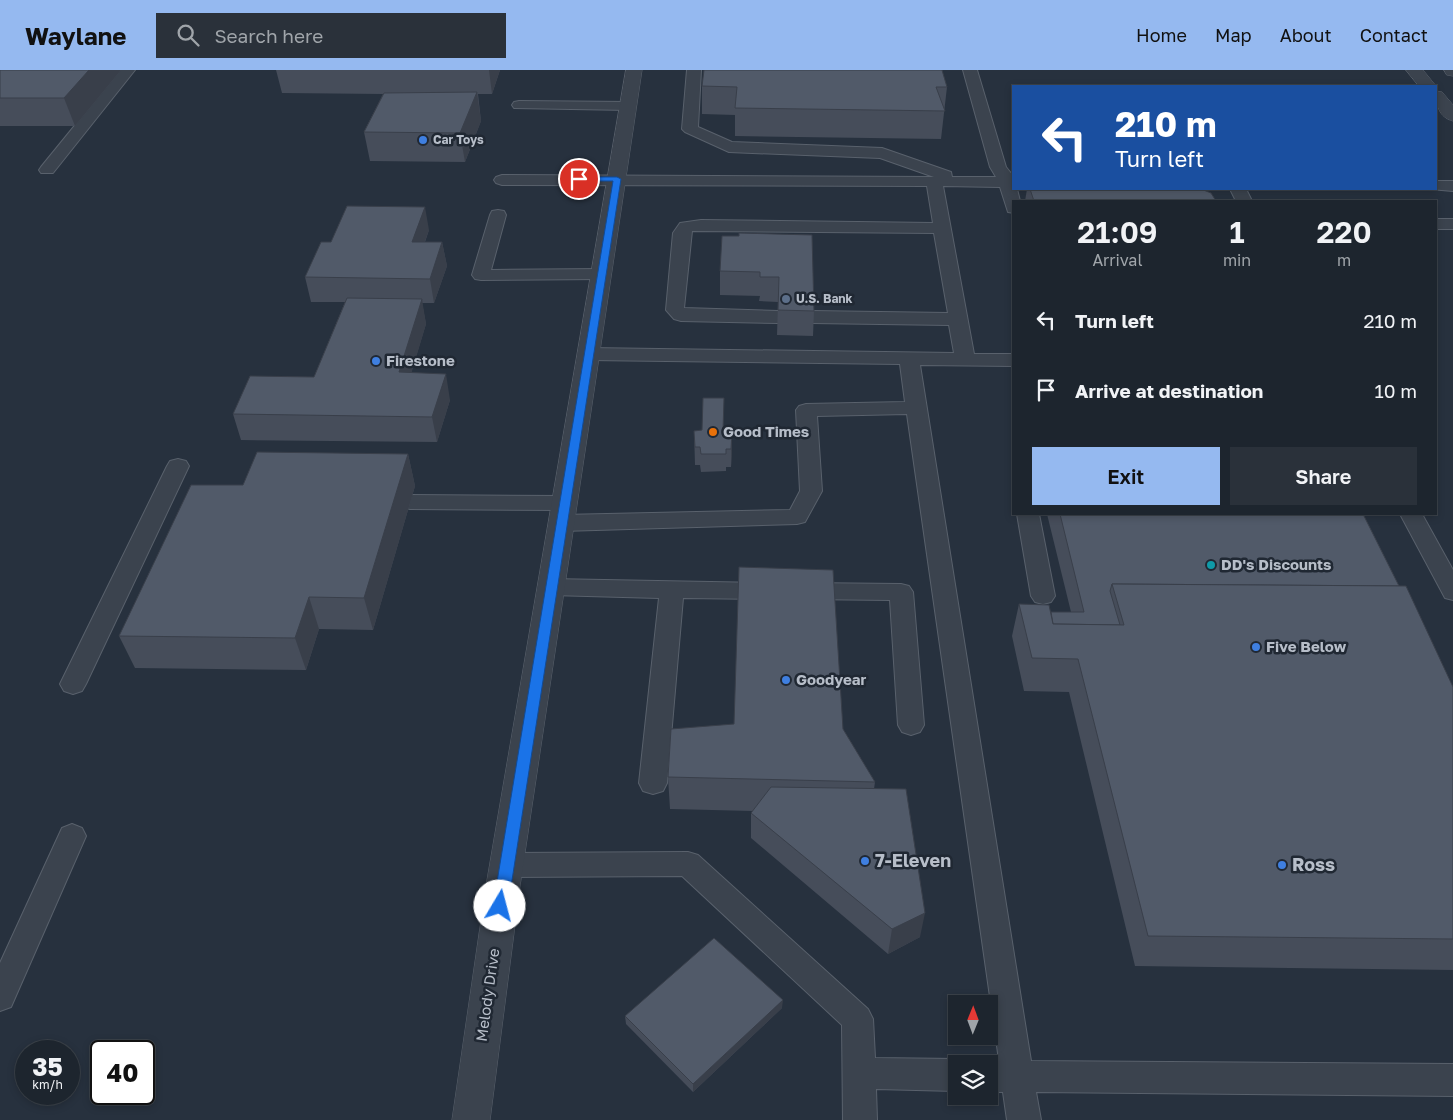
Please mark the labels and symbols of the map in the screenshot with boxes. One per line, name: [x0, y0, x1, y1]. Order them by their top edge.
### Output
place label: Car Toys: [433, 132, 484, 147]
marker: Car Toys: [417, 134, 429, 146]
pin: [558, 158, 600, 200]
place label: U.S. Bank: [796, 291, 853, 306]
marker: U.S. Bank: [780, 293, 792, 305]
place label: Firestone: [386, 351, 455, 369]
marker: Firestone: [370, 355, 382, 367]
place label: Good Times: [723, 422, 809, 440]
marker: Good Times: [707, 426, 719, 438]
place label: DD's Discounts: [1221, 555, 1331, 573]
marker: DD's Discounts: [1205, 559, 1217, 571]
place label: Five Below: [1266, 637, 1347, 655]
marker: Five Below: [1250, 641, 1262, 653]
place label: Goodyear: [796, 670, 867, 688]
marker: Goodyear: [780, 674, 792, 686]
place label: 7-Eleven: [875, 849, 951, 871]
place label: Ross: [1292, 853, 1335, 875]
marker: 7-Eleven: [859, 855, 871, 867]
marker: Ross: [1276, 859, 1288, 871]
position arrow: [473, 879, 525, 931]
street label: Melody Drive: [472, 947, 502, 1043]
north arrow: [948, 995, 998, 1045]
speed limit sign: 40: [90, 1040, 155, 1105]

